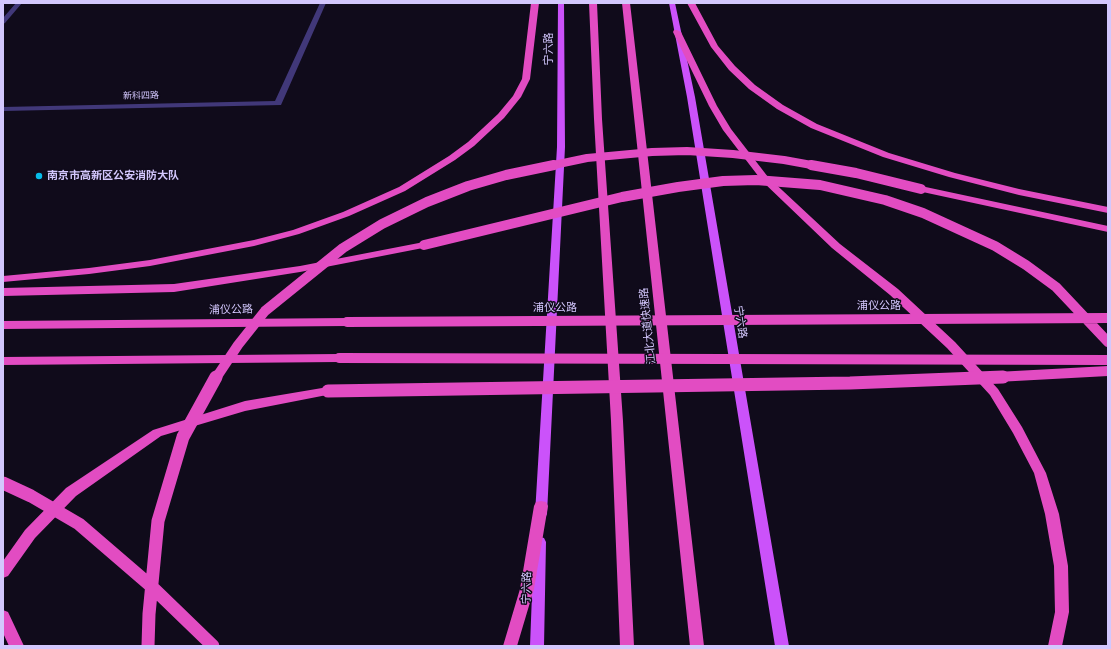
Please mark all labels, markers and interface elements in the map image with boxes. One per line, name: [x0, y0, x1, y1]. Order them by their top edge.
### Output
street label: 宁六路: [542, 33, 556, 65]
street label: 新科四路: [123, 90, 159, 102]
place label: 南京市高新区公安消防大队: [47, 169, 179, 183]
marker: 南京市高新区公安消防大队: [34, 171, 44, 181]
street label: 江北大道快速路: [637, 287, 659, 365]
street label: 浦仪公路: [857, 299, 901, 313]
street label: 浦仪公路: [533, 301, 577, 315]
street label: 浦仪公路: [209, 303, 253, 317]
street label: 宁六路: [731, 305, 749, 339]
street label: 宁六路: [520, 571, 534, 605]

